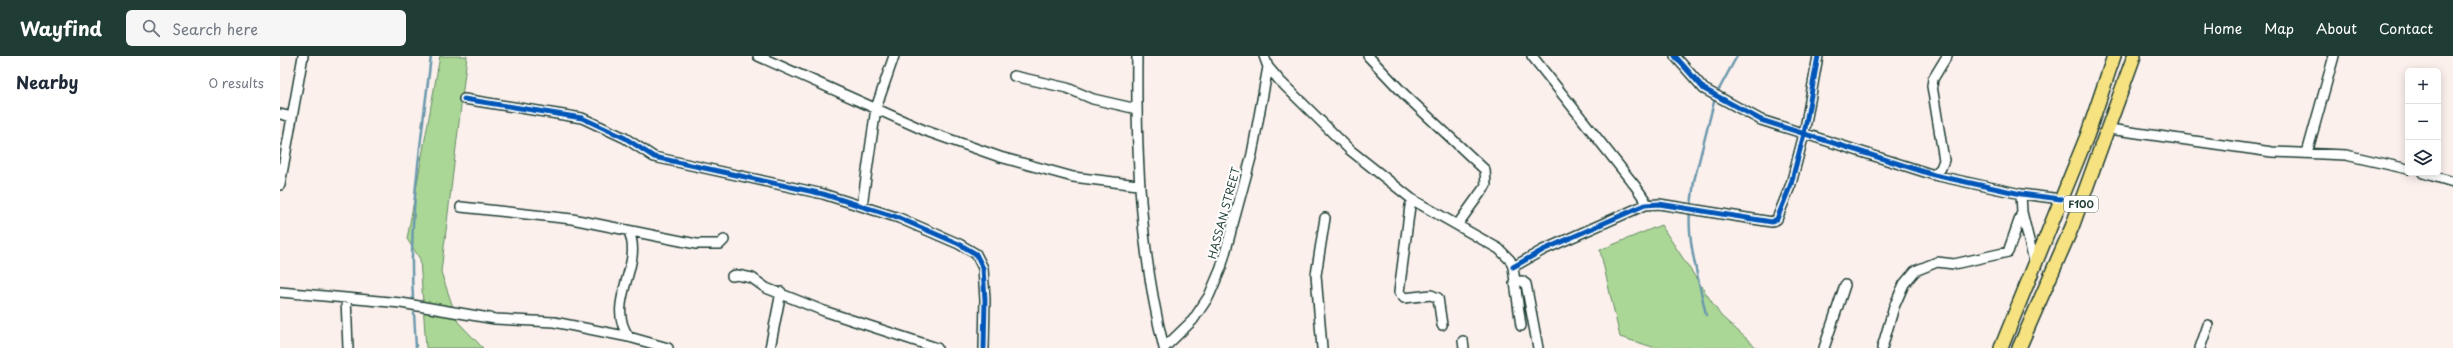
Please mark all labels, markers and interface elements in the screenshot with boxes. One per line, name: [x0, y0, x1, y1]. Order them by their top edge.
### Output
search box: [126, 10, 406, 46]
text: Wayfind: [20, 14, 102, 42]
icon: search: [140, 17, 162, 39]
text: Search here: [172, 17, 258, 40]
text: Home: [2203, 18, 2242, 39]
text: Map: [2264, 18, 2294, 39]
text: About: [2316, 18, 2357, 39]
text: Contact: [2379, 18, 2433, 39]
map controls: [2405, 68, 2441, 176]
button: +: [2405, 68, 2441, 104]
text: Nearby: [16, 69, 78, 95]
text: 0 results: [209, 73, 264, 92]
button: −: [2405, 104, 2441, 140]
button: layers: [2405, 140, 2441, 176]
street label: HASSAN STREET: [1203, 164, 1244, 261]
road number: F100: [2064, 196, 2098, 212]

